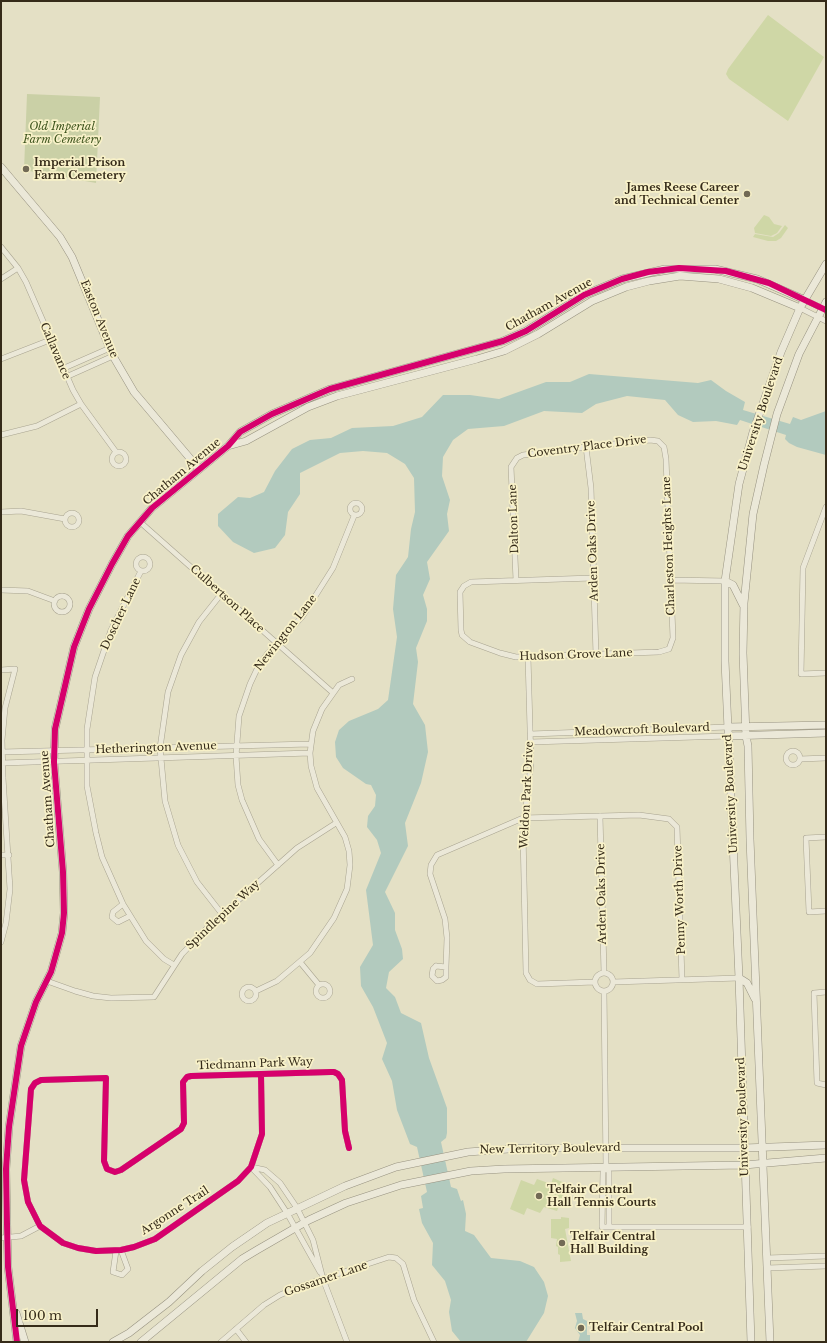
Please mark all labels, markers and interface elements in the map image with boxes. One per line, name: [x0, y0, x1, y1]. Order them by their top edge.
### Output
park label: Old Imperial Farm Cemetery: [23, 120, 101, 146]
place label: Imperial Prison Farm Cemetery: [34, 156, 125, 182]
marker: Imperial Prison Farm Cemetery: [21, 164, 31, 174]
place label: James Reese Career and Technical Center: [615, 181, 739, 207]
marker: James Reese Career and Technical Center: [742, 189, 752, 199]
street label: Chatham Avenue: [503, 276, 595, 334]
street label: Easton Avenue: [77, 278, 121, 360]
street label: Callavance: [37, 321, 73, 381]
street label: University Boulevard: [736, 355, 786, 473]
street label: Coventry Place Drive: [527, 433, 647, 461]
street label: Chatham Avenue: [141, 436, 223, 508]
street label: Charleston Heights Lane: [660, 476, 678, 616]
street label: Dalton Lane: [506, 484, 522, 554]
street label: Arden Oaks Drive: [585, 500, 601, 602]
street label: Culbertson Place: [187, 562, 267, 636]
street label: Doscher Lane: [99, 576, 143, 652]
street label: Newington Lane: [252, 592, 320, 674]
street label: Hudson Grove Lane: [519, 646, 633, 664]
street label: Meadowcroft Boulevard: [574, 721, 710, 739]
street label: University Boulevard: [721, 734, 741, 854]
street label: Hetherington Avenue: [95, 739, 217, 757]
street label: Weldon Park Drive: [518, 741, 536, 849]
street label: Chatham Avenue: [38, 750, 58, 848]
street label: Arden Oaks Drive: [595, 843, 609, 945]
street label: Penny Worth Drive: [671, 845, 689, 955]
street label: Spindlepine Way: [183, 877, 263, 953]
street label: Tiedmann Park Way: [197, 1055, 313, 1073]
street label: University Boulevard: [734, 1057, 752, 1177]
street label: New Territory Boulevard: [479, 1141, 621, 1157]
place label: Telfair Central Hall Tennis Courts: [547, 1183, 656, 1209]
street label: Argonne Trail: [138, 1184, 212, 1238]
marker: Telfair Central Hall Tennis Courts: [534, 1191, 544, 1201]
place label: Telfair Central Hall Building: [570, 1230, 655, 1256]
marker: Telfair Central Hall Building: [557, 1238, 567, 1248]
street label: Gossamer Lane: [283, 1259, 369, 1299]
scale bar: [18, 1301, 100, 1327]
text: 100 m: [23, 1308, 62, 1323]
place label: Telfair Central Pool: [589, 1321, 703, 1335]
marker: Telfair Central Pool: [576, 1323, 586, 1333]

